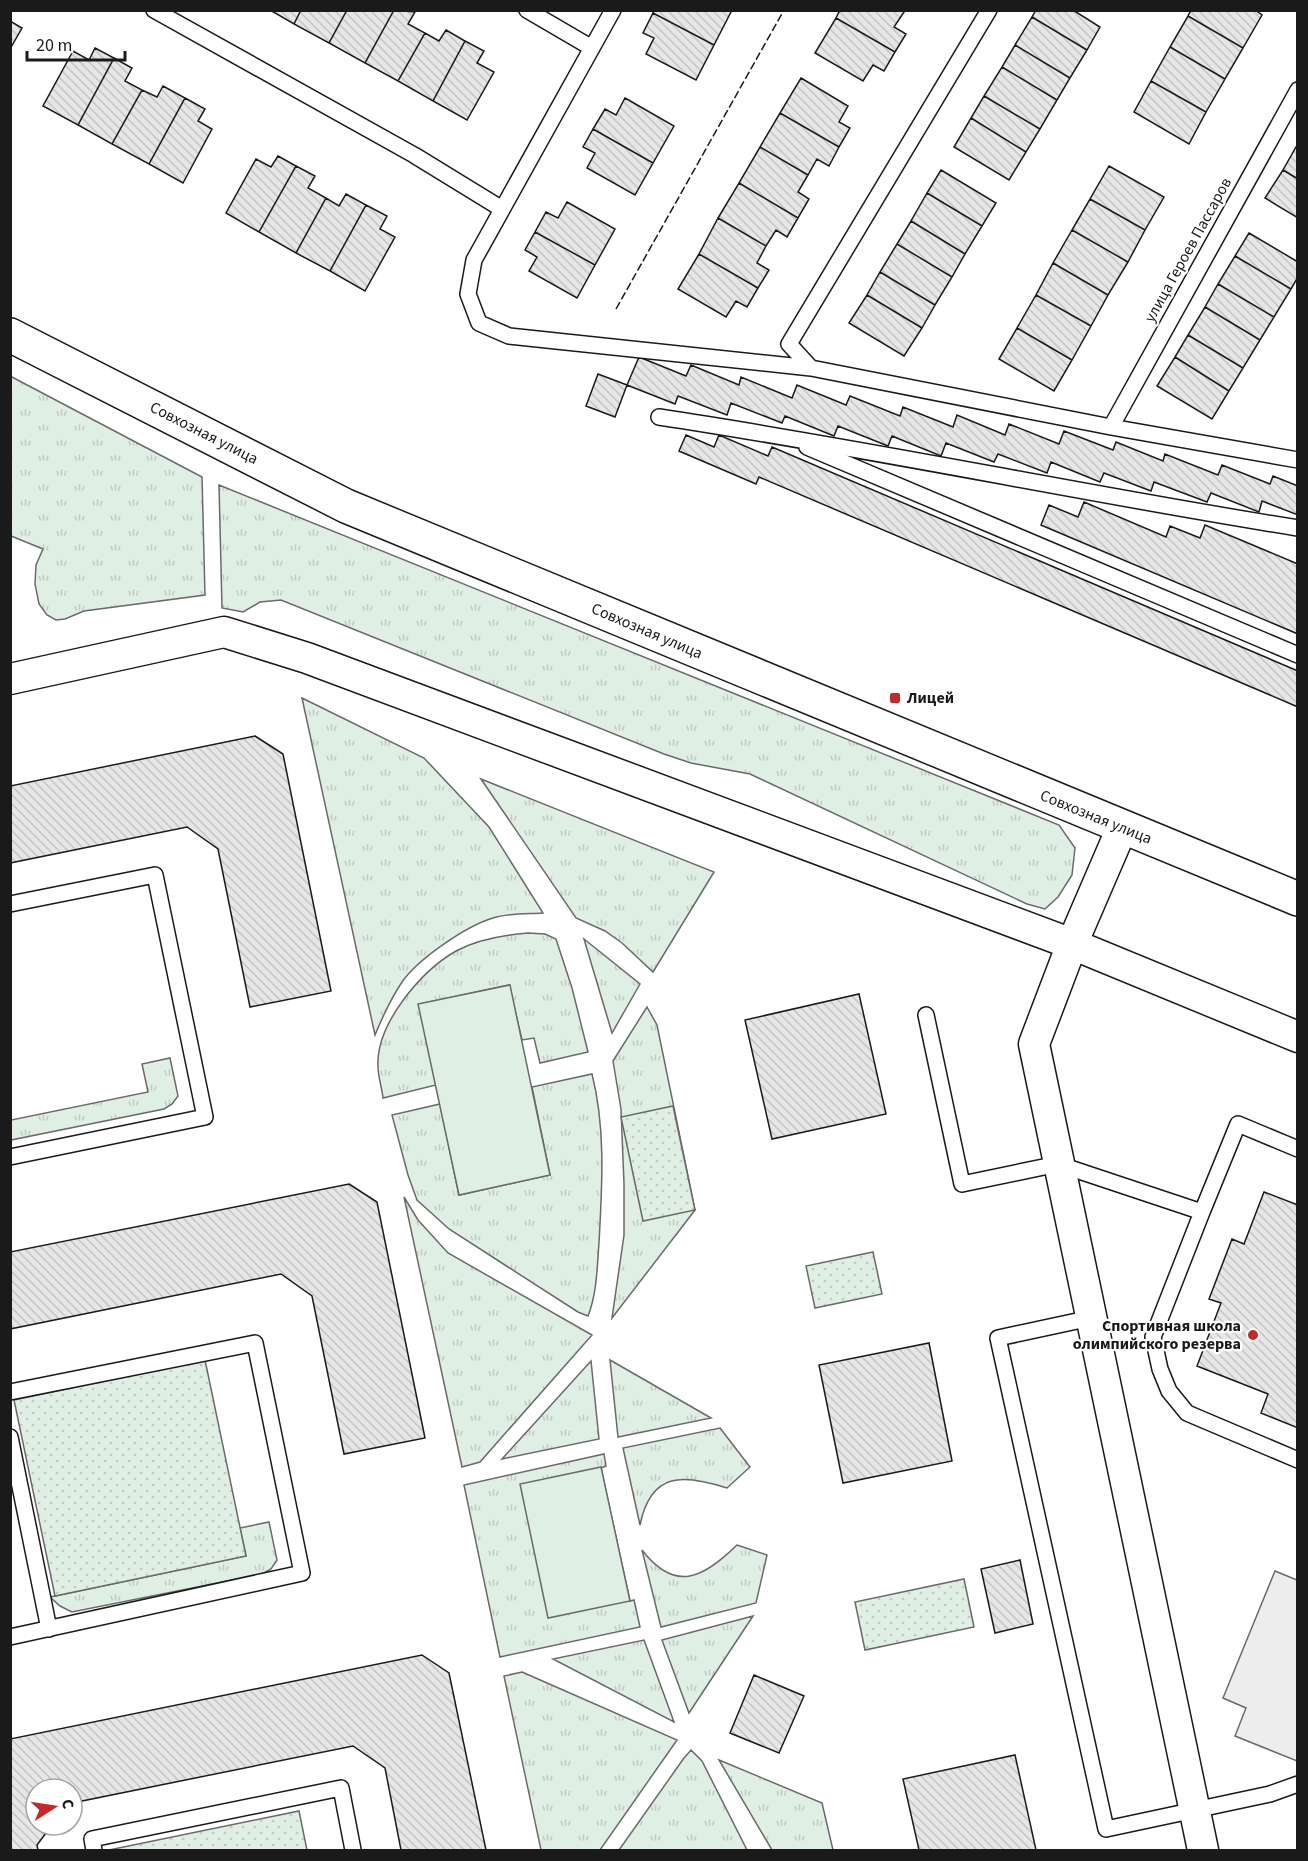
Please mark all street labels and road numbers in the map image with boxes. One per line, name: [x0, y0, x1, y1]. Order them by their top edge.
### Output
street label: улица Героев Пассаров: [1139, 174, 1237, 326]
street label: Совхозная улица: [146, 396, 262, 470]
street label: Совхозная улица: [588, 598, 706, 664]
street label: Совхозная улица: [1037, 785, 1155, 849]

